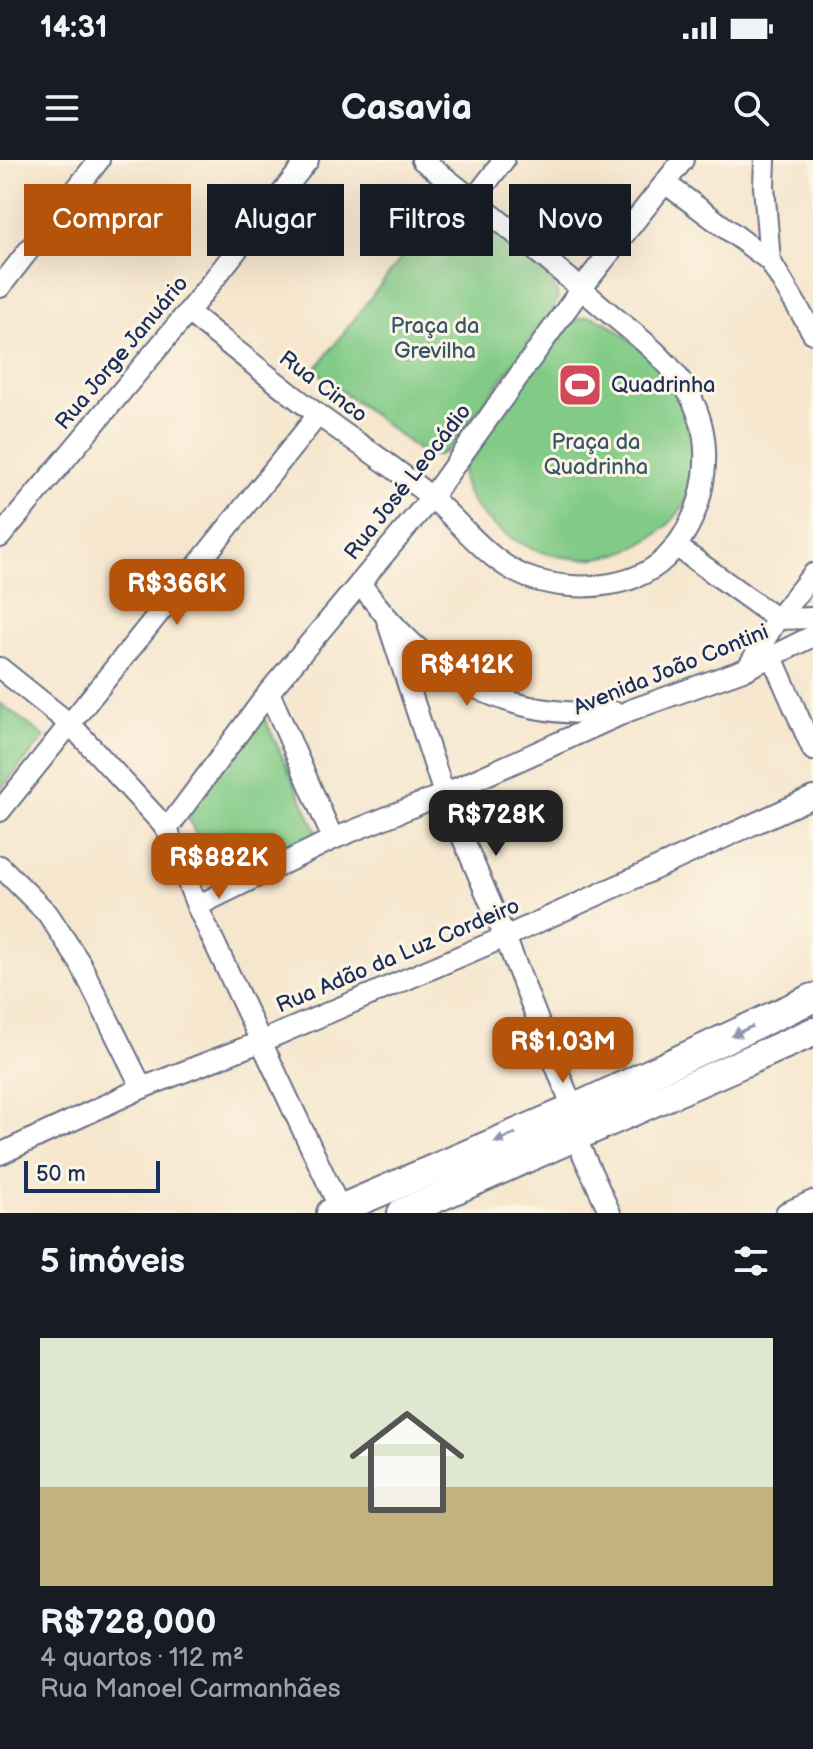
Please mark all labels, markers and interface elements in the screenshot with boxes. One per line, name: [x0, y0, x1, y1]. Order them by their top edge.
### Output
text: 14:31: [40, 10, 108, 46]
icon: menu: [40, 86, 84, 130]
icon: search: [729, 86, 773, 130]
text: Casavia: [341, 87, 472, 130]
chip: Comprar: [24, 184, 191, 256]
chip: Alugar: [207, 184, 344, 256]
chip: Filtros: [360, 184, 493, 256]
chip: Novo: [509, 184, 631, 256]
street label: Rua Jorge Januário: [50, 270, 194, 436]
park label: Praça da Grevilha: [391, 313, 479, 365]
street label: Rua Cinco: [273, 345, 373, 429]
sports icon: Quadrinha: [556, 361, 604, 409]
place label: Quadrinha: [611, 372, 716, 399]
street label: Rua José Leocádio: [339, 399, 477, 565]
park label: Praça da Quadrinha: [544, 429, 648, 481]
pin: R$366K: [112, 559, 242, 627]
text: R$366K: [127, 569, 227, 600]
street label: Avenida João Contini: [569, 618, 773, 722]
pin: R$412K: [402, 640, 532, 708]
text: R$412K: [420, 650, 514, 681]
pin: R$728K: [431, 790, 561, 858]
text: R$728K: [447, 800, 545, 831]
pin: R$882K: [154, 833, 284, 901]
text: R$882K: [169, 843, 269, 874]
street label: Rua Adão da Luz Cordeiro: [272, 892, 524, 1020]
pin: R$1.03M: [489, 1017, 637, 1085]
one-way arrow: [730, 1024, 754, 1037]
text: R$1.03M: [510, 1027, 616, 1058]
one-way arrow: [494, 1131, 517, 1144]
scale bar: [24, 1157, 160, 1193]
text: 50 m: [36, 1161, 86, 1188]
icon: filters: [729, 1239, 773, 1283]
text: 5 imóveis: [40, 1241, 185, 1282]
icon: home: [335, 1390, 479, 1534]
text: R$728,000: [40, 1602, 216, 1643]
text: 4 quartos · 112 m²: [40, 1643, 244, 1674]
text: Rua Manoel Carmanhães: [40, 1674, 341, 1705]

